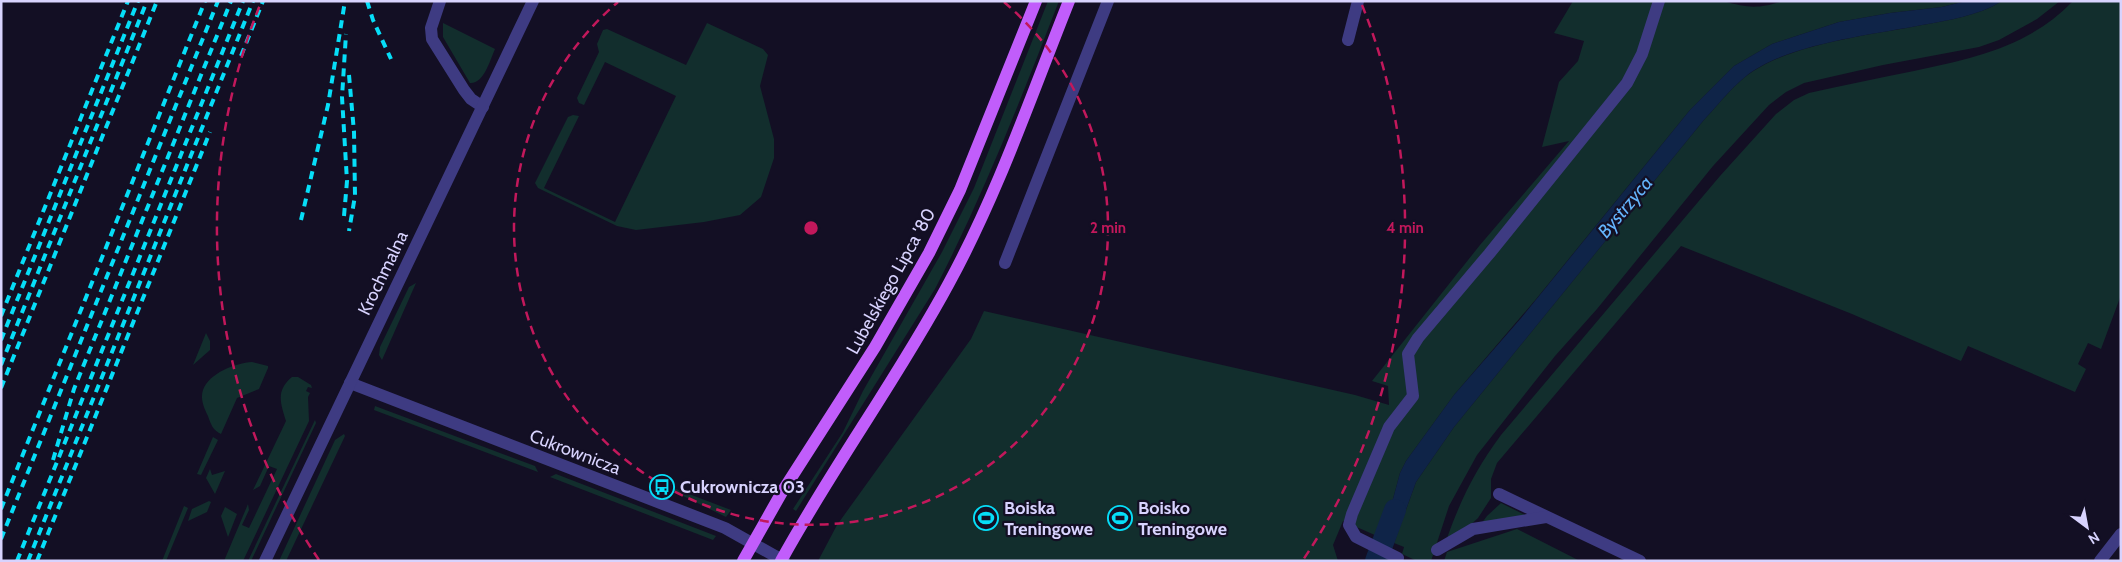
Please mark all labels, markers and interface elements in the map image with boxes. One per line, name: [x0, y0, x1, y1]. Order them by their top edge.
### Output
water label: Bystrzyca: [1593, 172, 1657, 242]
street label: Lubelskiego Lipca '80: [842, 204, 940, 358]
centre of rings: [802, 219, 820, 237]
text: 2 min: [1090, 219, 1126, 237]
text: 4 min: [1386, 219, 1424, 237]
street label: Krochmalna: [353, 227, 413, 319]
street label: Cukrownicza: [526, 425, 624, 480]
bus stop icon: Cukrownicza 03: [649, 474, 675, 500]
place label: Cukrownicza 03: [680, 476, 805, 498]
place label: Boiska Treningowe: [1004, 497, 1093, 540]
place label: Boisko Treningowe: [1138, 497, 1227, 540]
north arrow: [2062, 502, 2112, 552]
sports icon: Boiska Treningowe: [973, 505, 999, 531]
sports icon: Boisko Treningowe: [1107, 505, 1133, 531]
text: N: [2085, 528, 2103, 548]

